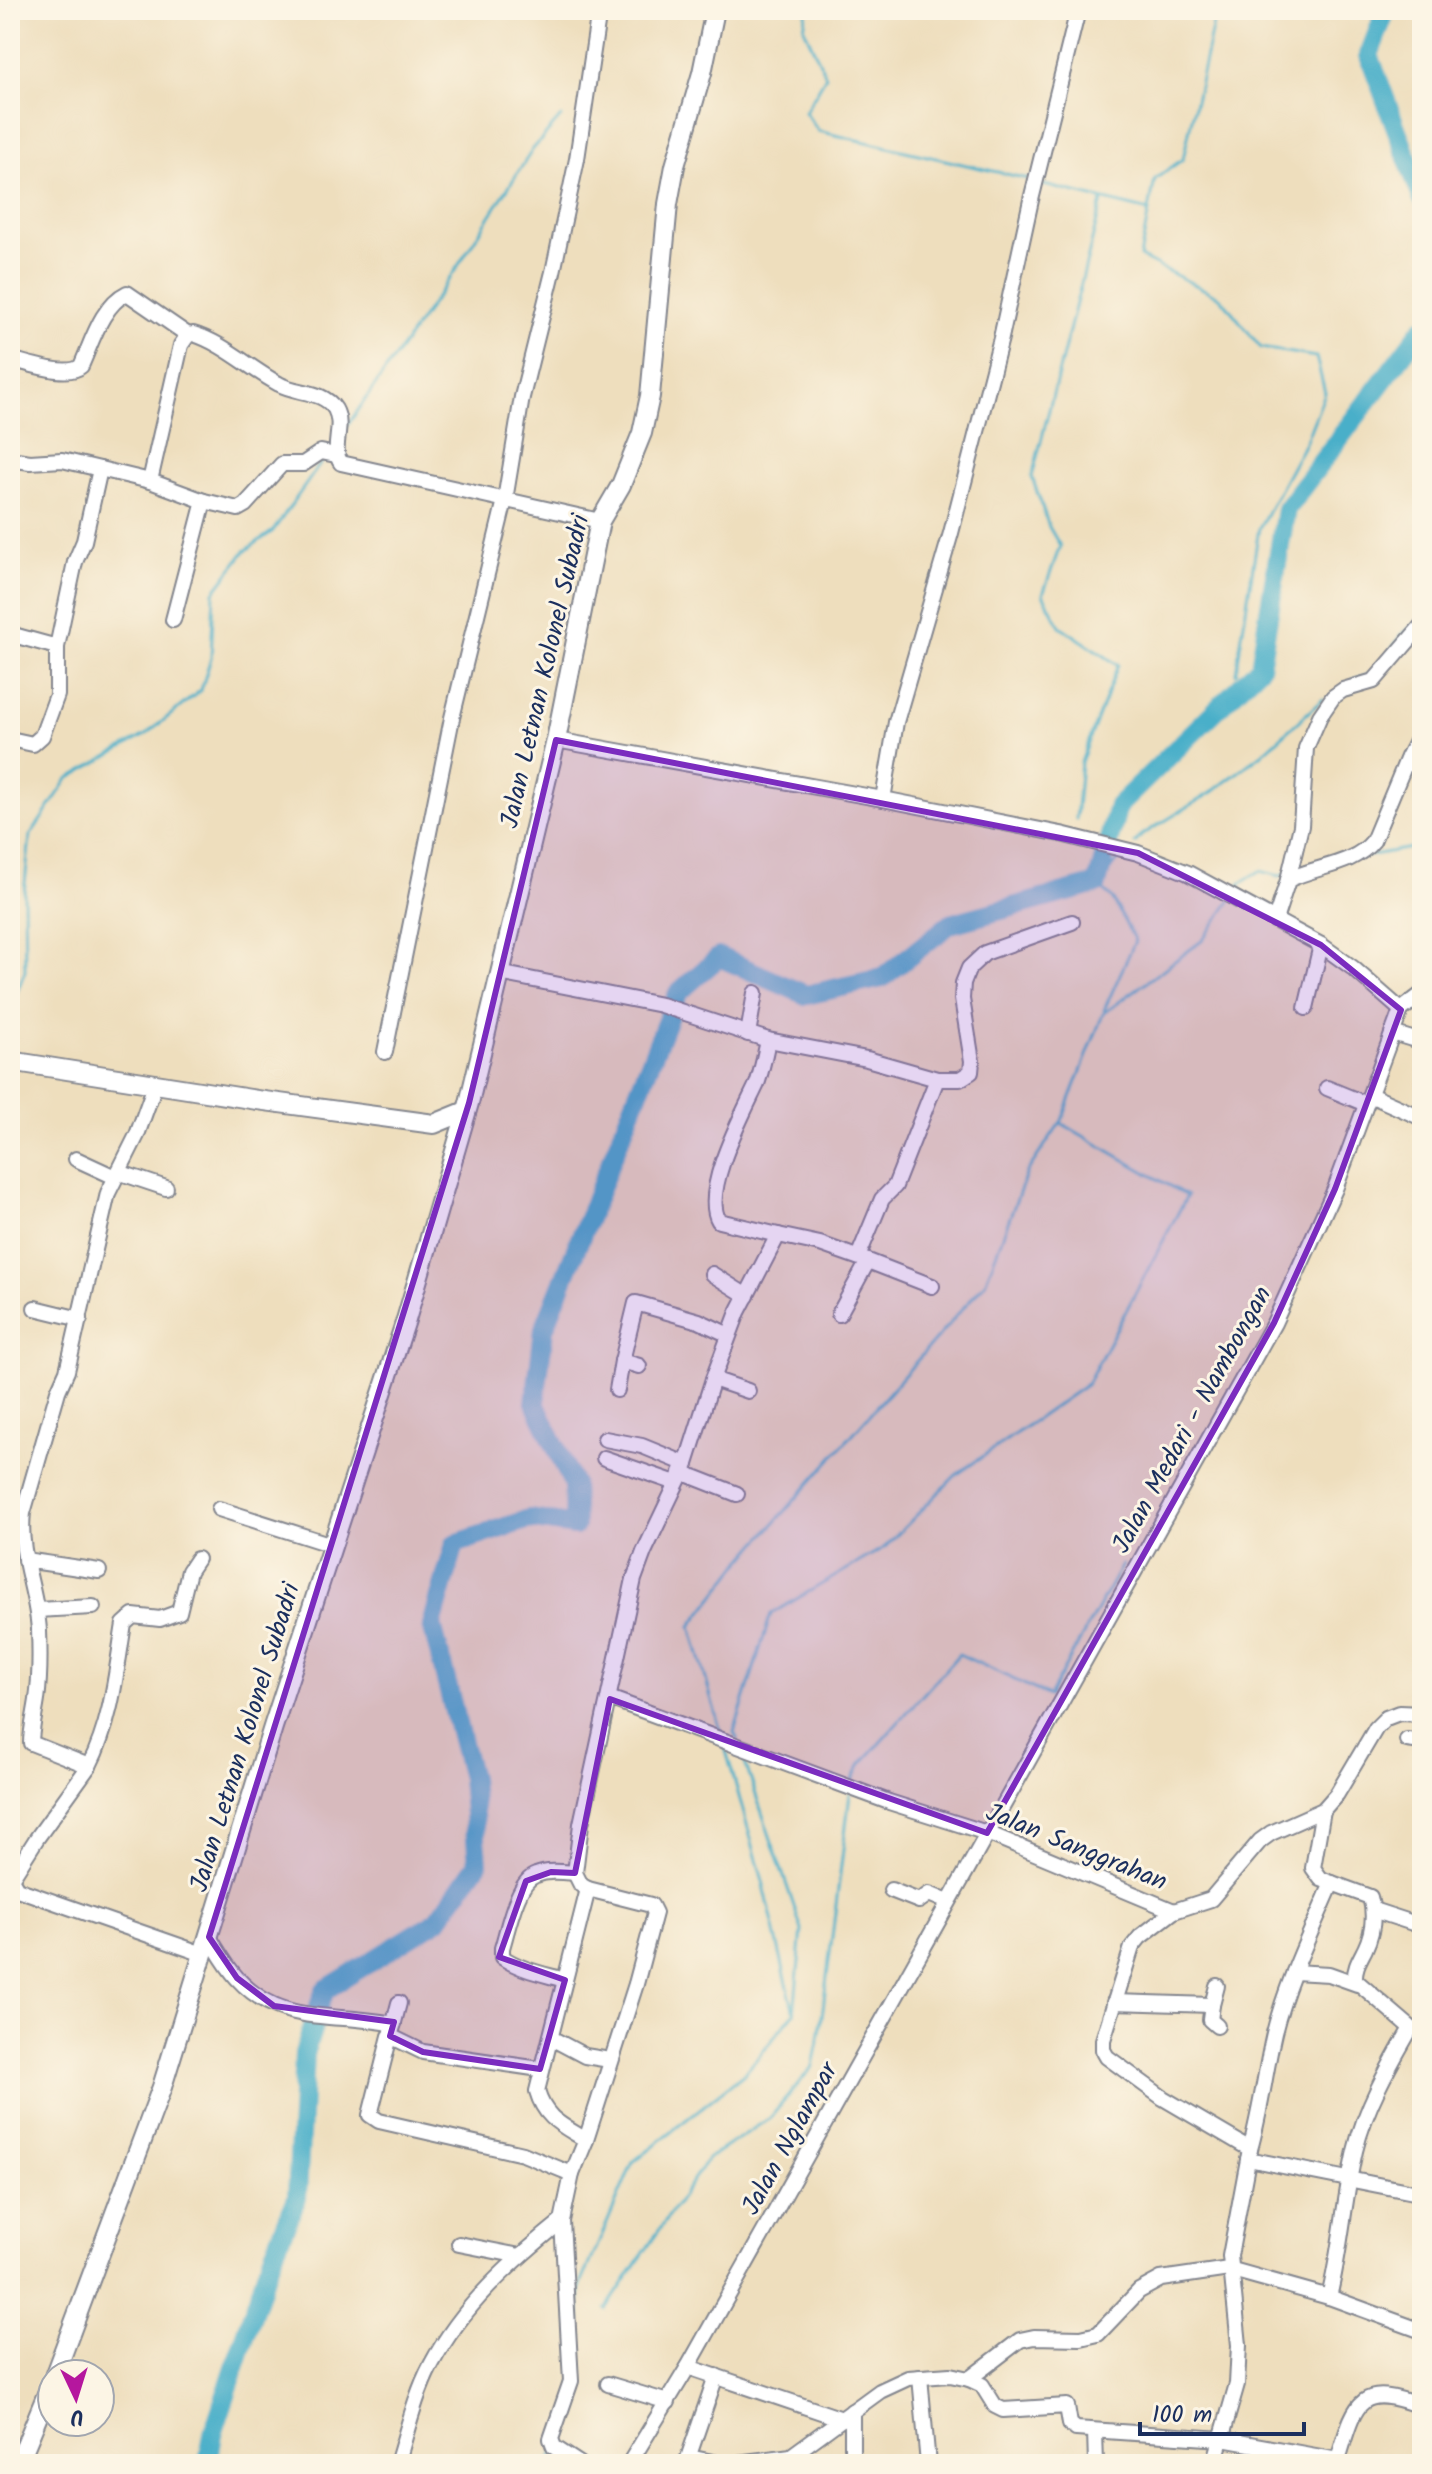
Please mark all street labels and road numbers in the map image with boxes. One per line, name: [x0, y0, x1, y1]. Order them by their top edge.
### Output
street label: Jalan Letnan Kolonel Subadri: [489, 509, 603, 833]
street label: Jalan Medari - Nambongan: [1102, 1278, 1284, 1562]
street label: Jalan Letnan Kolonel Subadri: [179, 1576, 313, 1897]
street label: Jalan Sanggrahan: [979, 1792, 1173, 1903]
street label: Jalan Nglampar: [731, 2053, 851, 2223]

